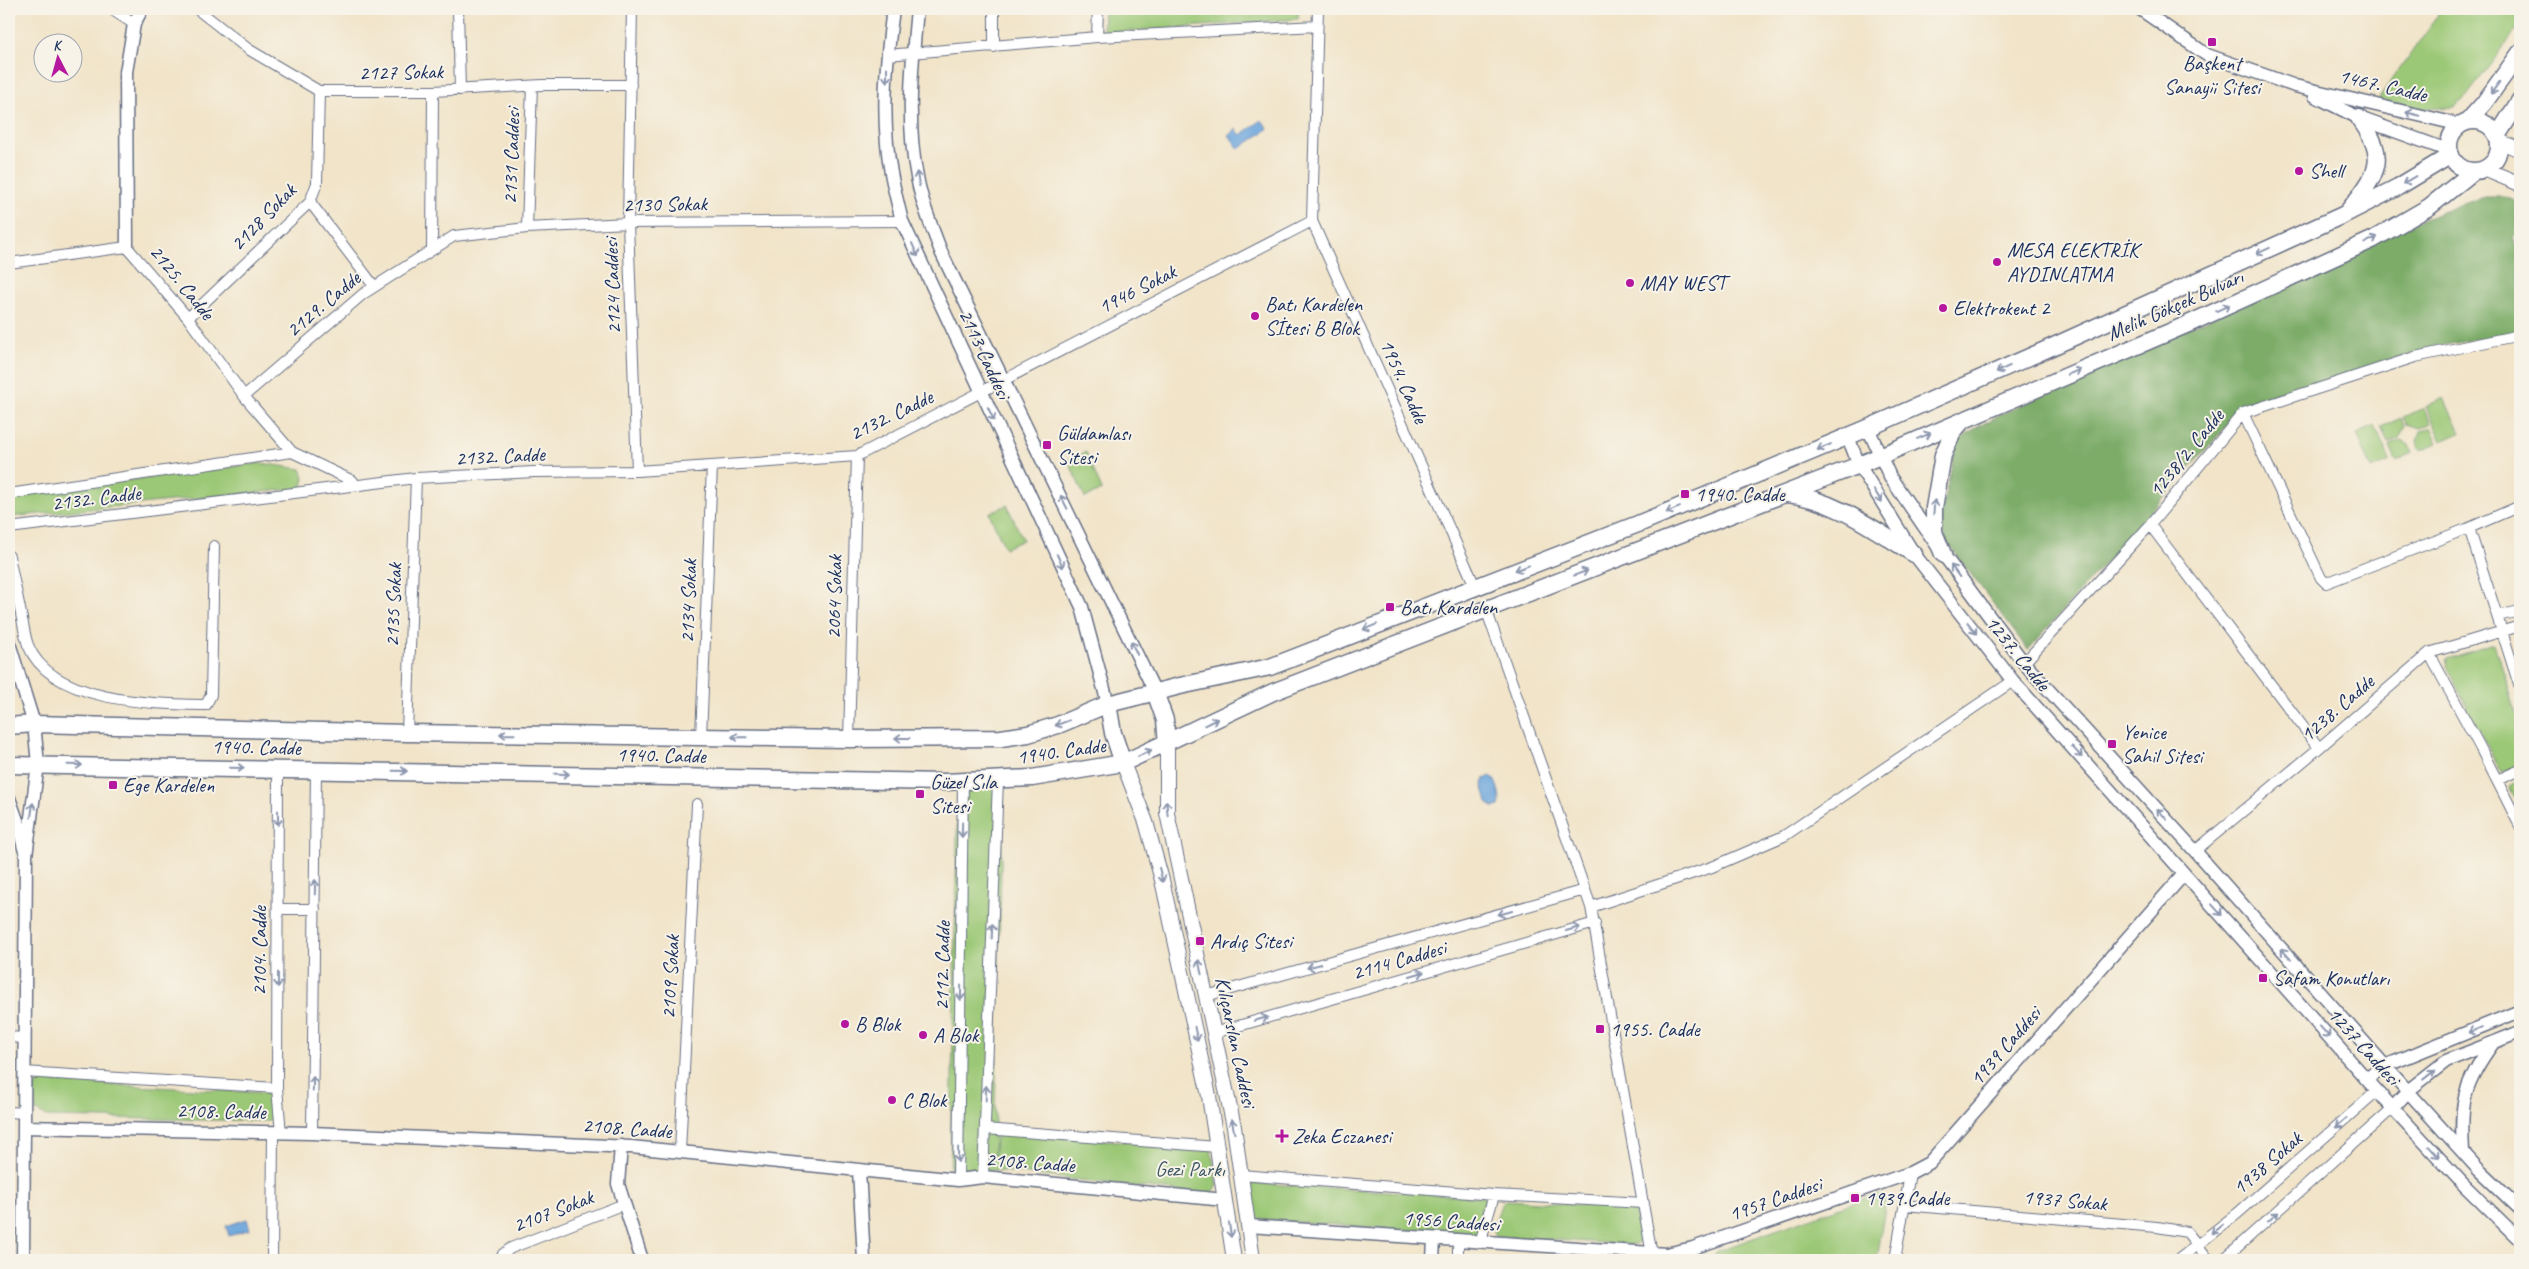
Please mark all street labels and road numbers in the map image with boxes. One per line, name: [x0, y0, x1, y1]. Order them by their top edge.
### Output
street label: 2127 Sokak: [359, 58, 445, 86]
street label: 1467. Cadde: [2336, 62, 2431, 108]
street label: 2131 Caddesi: [496, 104, 526, 205]
street label: 2128 Sokak: [224, 177, 302, 256]
street label: 2130 Sokak: [623, 190, 709, 218]
street label: 2124 Caddesi: [597, 234, 627, 335]
street label: 2125. Cadde: [144, 239, 221, 326]
street label: 1946 Sokak: [1094, 258, 1182, 320]
street label: Melih Gökçek Bulvarı: [2103, 263, 2248, 347]
street label: 2129. Cadde: [280, 265, 367, 343]
street label: 2113 Caddesi: [953, 305, 1018, 406]
street label: 1954. Cadde: [1374, 335, 1435, 428]
street label: 2132. Cadde: [845, 383, 938, 446]
street label: 1238/2. Cadde: [2143, 403, 2230, 502]
street label: 2132. Cadde: [455, 441, 547, 471]
street label: 2132. Cadde: [50, 480, 143, 516]
street label: 2064 Sokak: [820, 553, 848, 639]
street label: 2134 Sokak: [674, 557, 703, 643]
street label: 2135 Sokak: [379, 561, 408, 647]
street label: 1237. Cadde: [1980, 610, 2057, 697]
street label: 1238. Cadde: [2295, 668, 2380, 747]
street label: 1940. Cadde: [1015, 732, 1108, 770]
street label: 1940. Cadde: [211, 733, 302, 761]
street label: 1940. Cadde: [616, 741, 707, 769]
street label: 2104. Cadde: [246, 905, 272, 996]
street label: 2112. Cadde: [928, 920, 956, 1011]
street label: 2109 Sokak: [655, 933, 685, 1020]
street label: 2114 Caddesi: [1349, 933, 1452, 986]
street label: Kılıçarslan Caddesi: [1209, 974, 1263, 1113]
street label: 1939 Caddesi: [1964, 999, 2048, 1091]
street label: 1237 Caddesi: [2322, 1001, 2408, 1093]
street label: 2108. Cadde: [176, 1097, 267, 1125]
street label: 2108. Cadde: [581, 1112, 674, 1144]
street label: 1938 Sokak: [2227, 1125, 2308, 1200]
street label: 2108. Cadde: [984, 1146, 1077, 1178]
street label: 1957 Caddesi: [1725, 1170, 1828, 1227]
street label: 2107 Sokak: [509, 1183, 598, 1238]
street label: 1937 Sokak: [2022, 1183, 2109, 1217]
street label: 1956 Caddesi: [1402, 1205, 1503, 1238]

